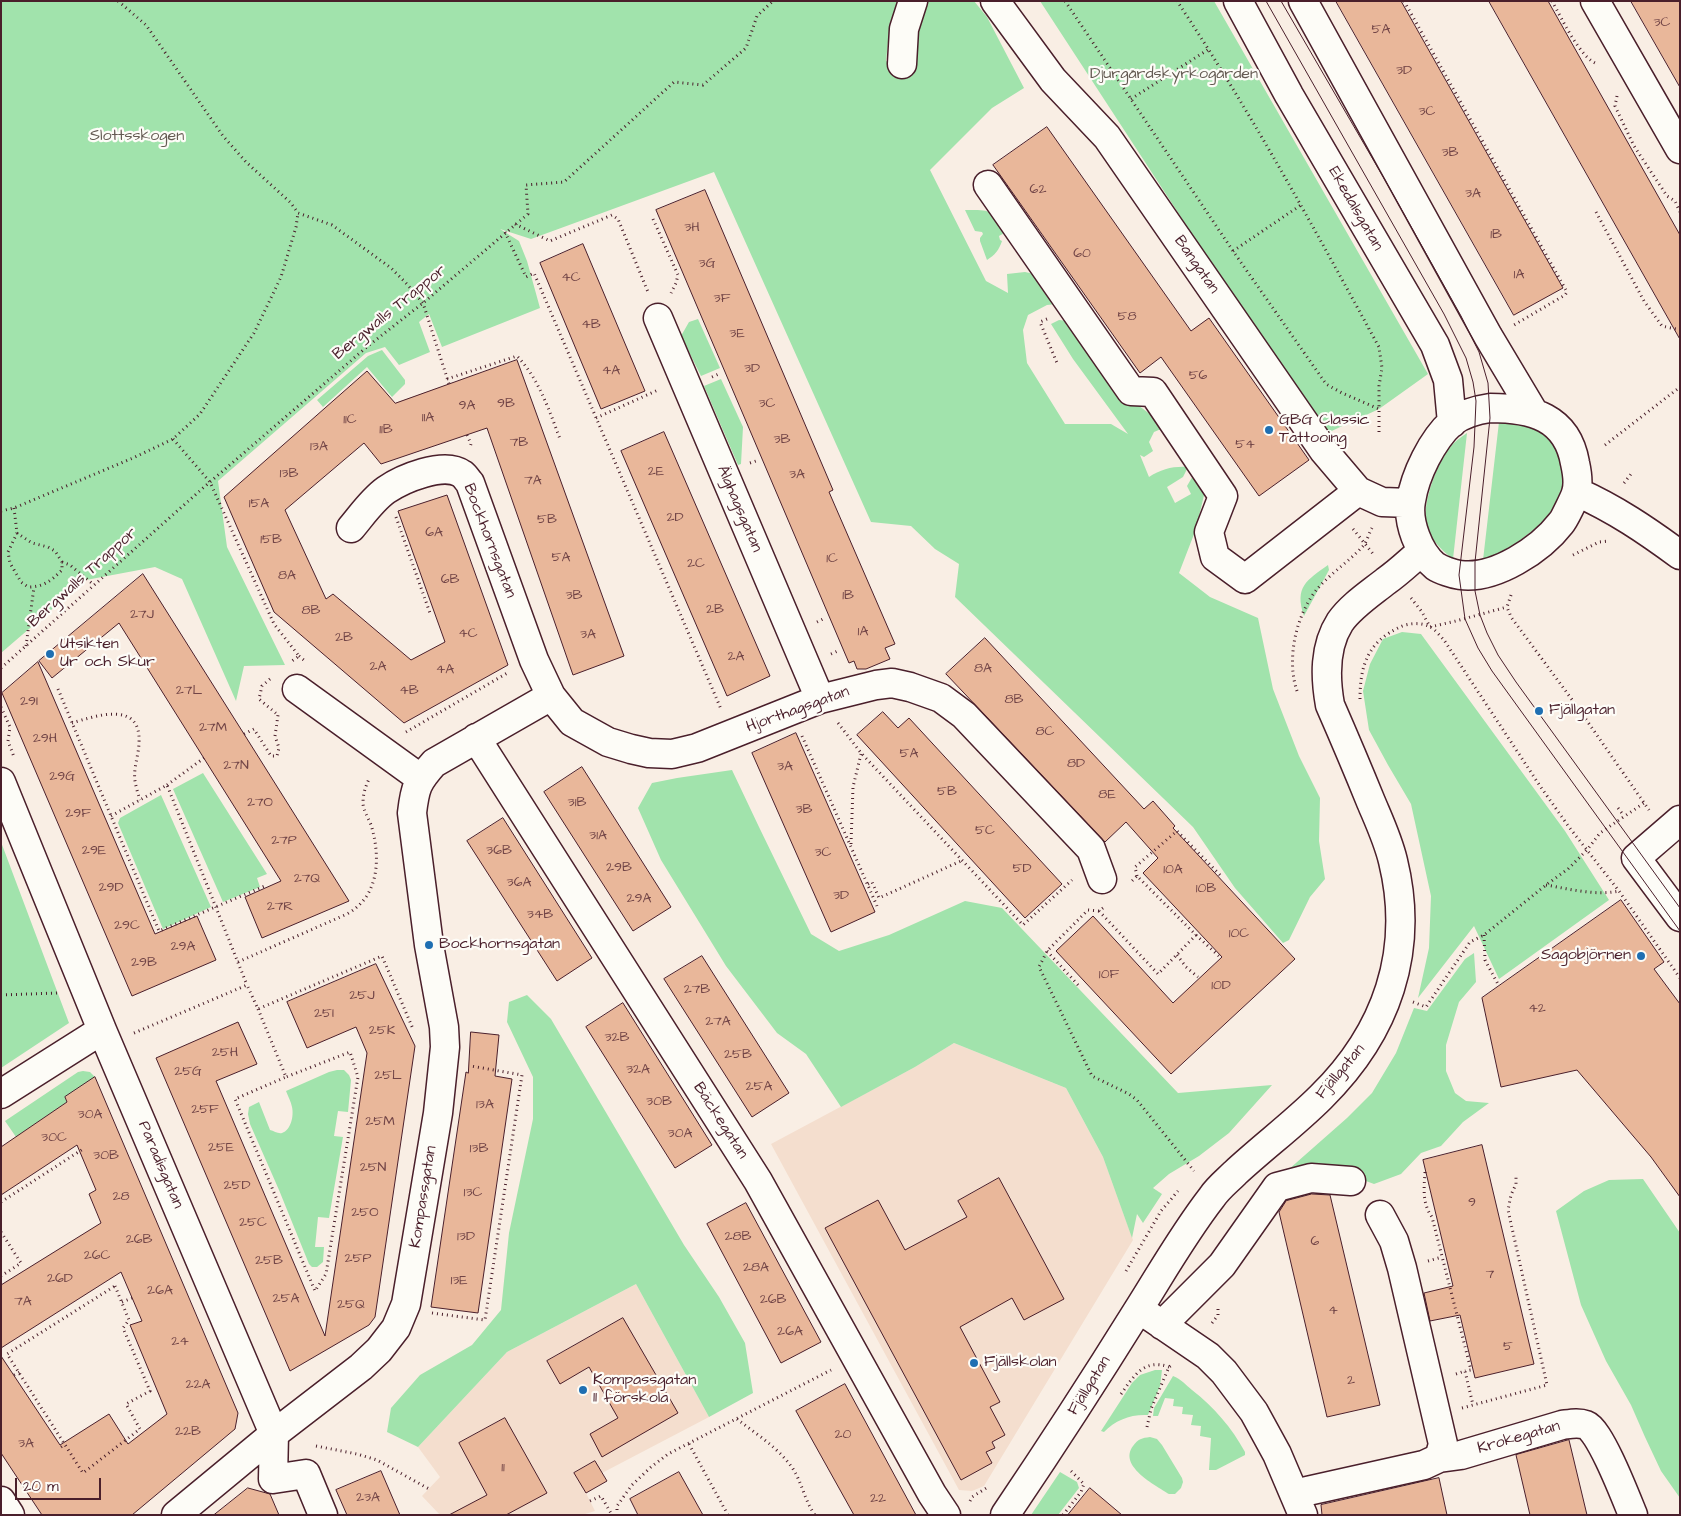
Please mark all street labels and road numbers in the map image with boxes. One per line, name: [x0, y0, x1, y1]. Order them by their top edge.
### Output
street label: Ekedalsgatan: [1323, 164, 1387, 254]
street label: Bangatan: [1169, 232, 1223, 298]
street label: Bergwalls Trappor: [329, 261, 451, 365]
street label: Älghagsgatan: [712, 463, 766, 555]
street label: Bockhornsgatan: [458, 481, 520, 601]
street label: Bergwalls Trappor: [24, 524, 142, 632]
street label: Hjorthagsgatan: [744, 682, 852, 738]
street label: Fjällgatan: [1312, 1041, 1370, 1103]
street label: Bäckegatan: [688, 1079, 752, 1163]
street label: Paradisgatan: [133, 1118, 187, 1212]
street label: Kompassgatan: [406, 1145, 442, 1249]
street label: Fjällgatan: [1064, 1353, 1116, 1419]
street label: Krokegatan: [1476, 1417, 1562, 1459]

